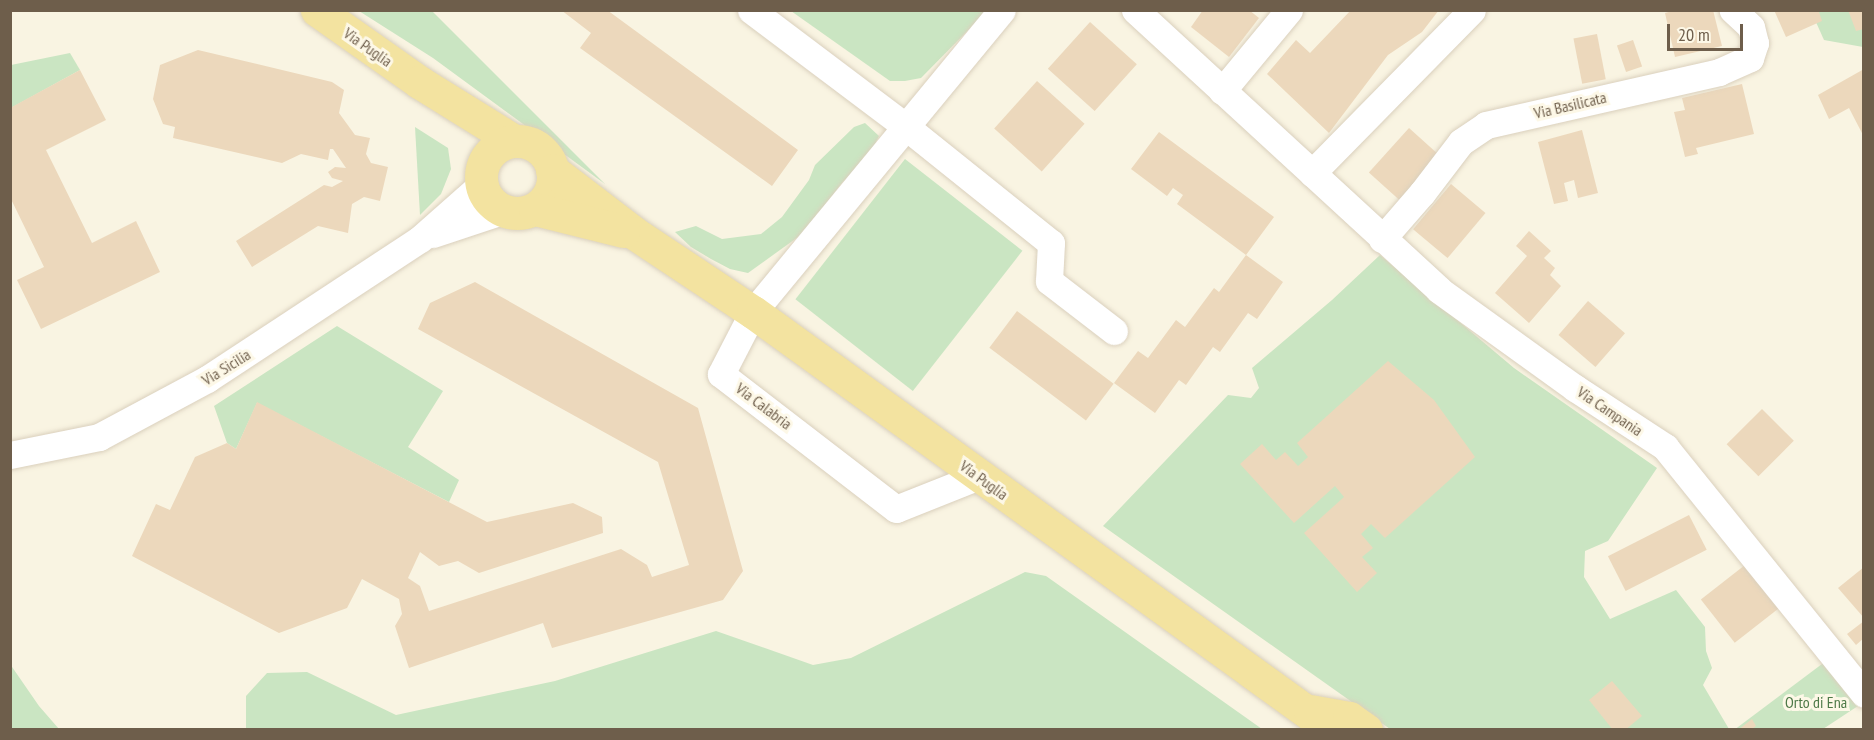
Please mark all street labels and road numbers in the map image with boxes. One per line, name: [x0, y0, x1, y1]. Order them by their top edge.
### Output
street label: Via Puglia: [340, 23, 396, 71]
street label: Via Basilicata: [1532, 87, 1608, 123]
street label: Via Sicilia: [198, 345, 254, 389]
street label: Via Calabria: [732, 379, 796, 433]
street label: Via Campania: [1574, 382, 1646, 440]
street label: Via Puglia: [956, 456, 1012, 504]

